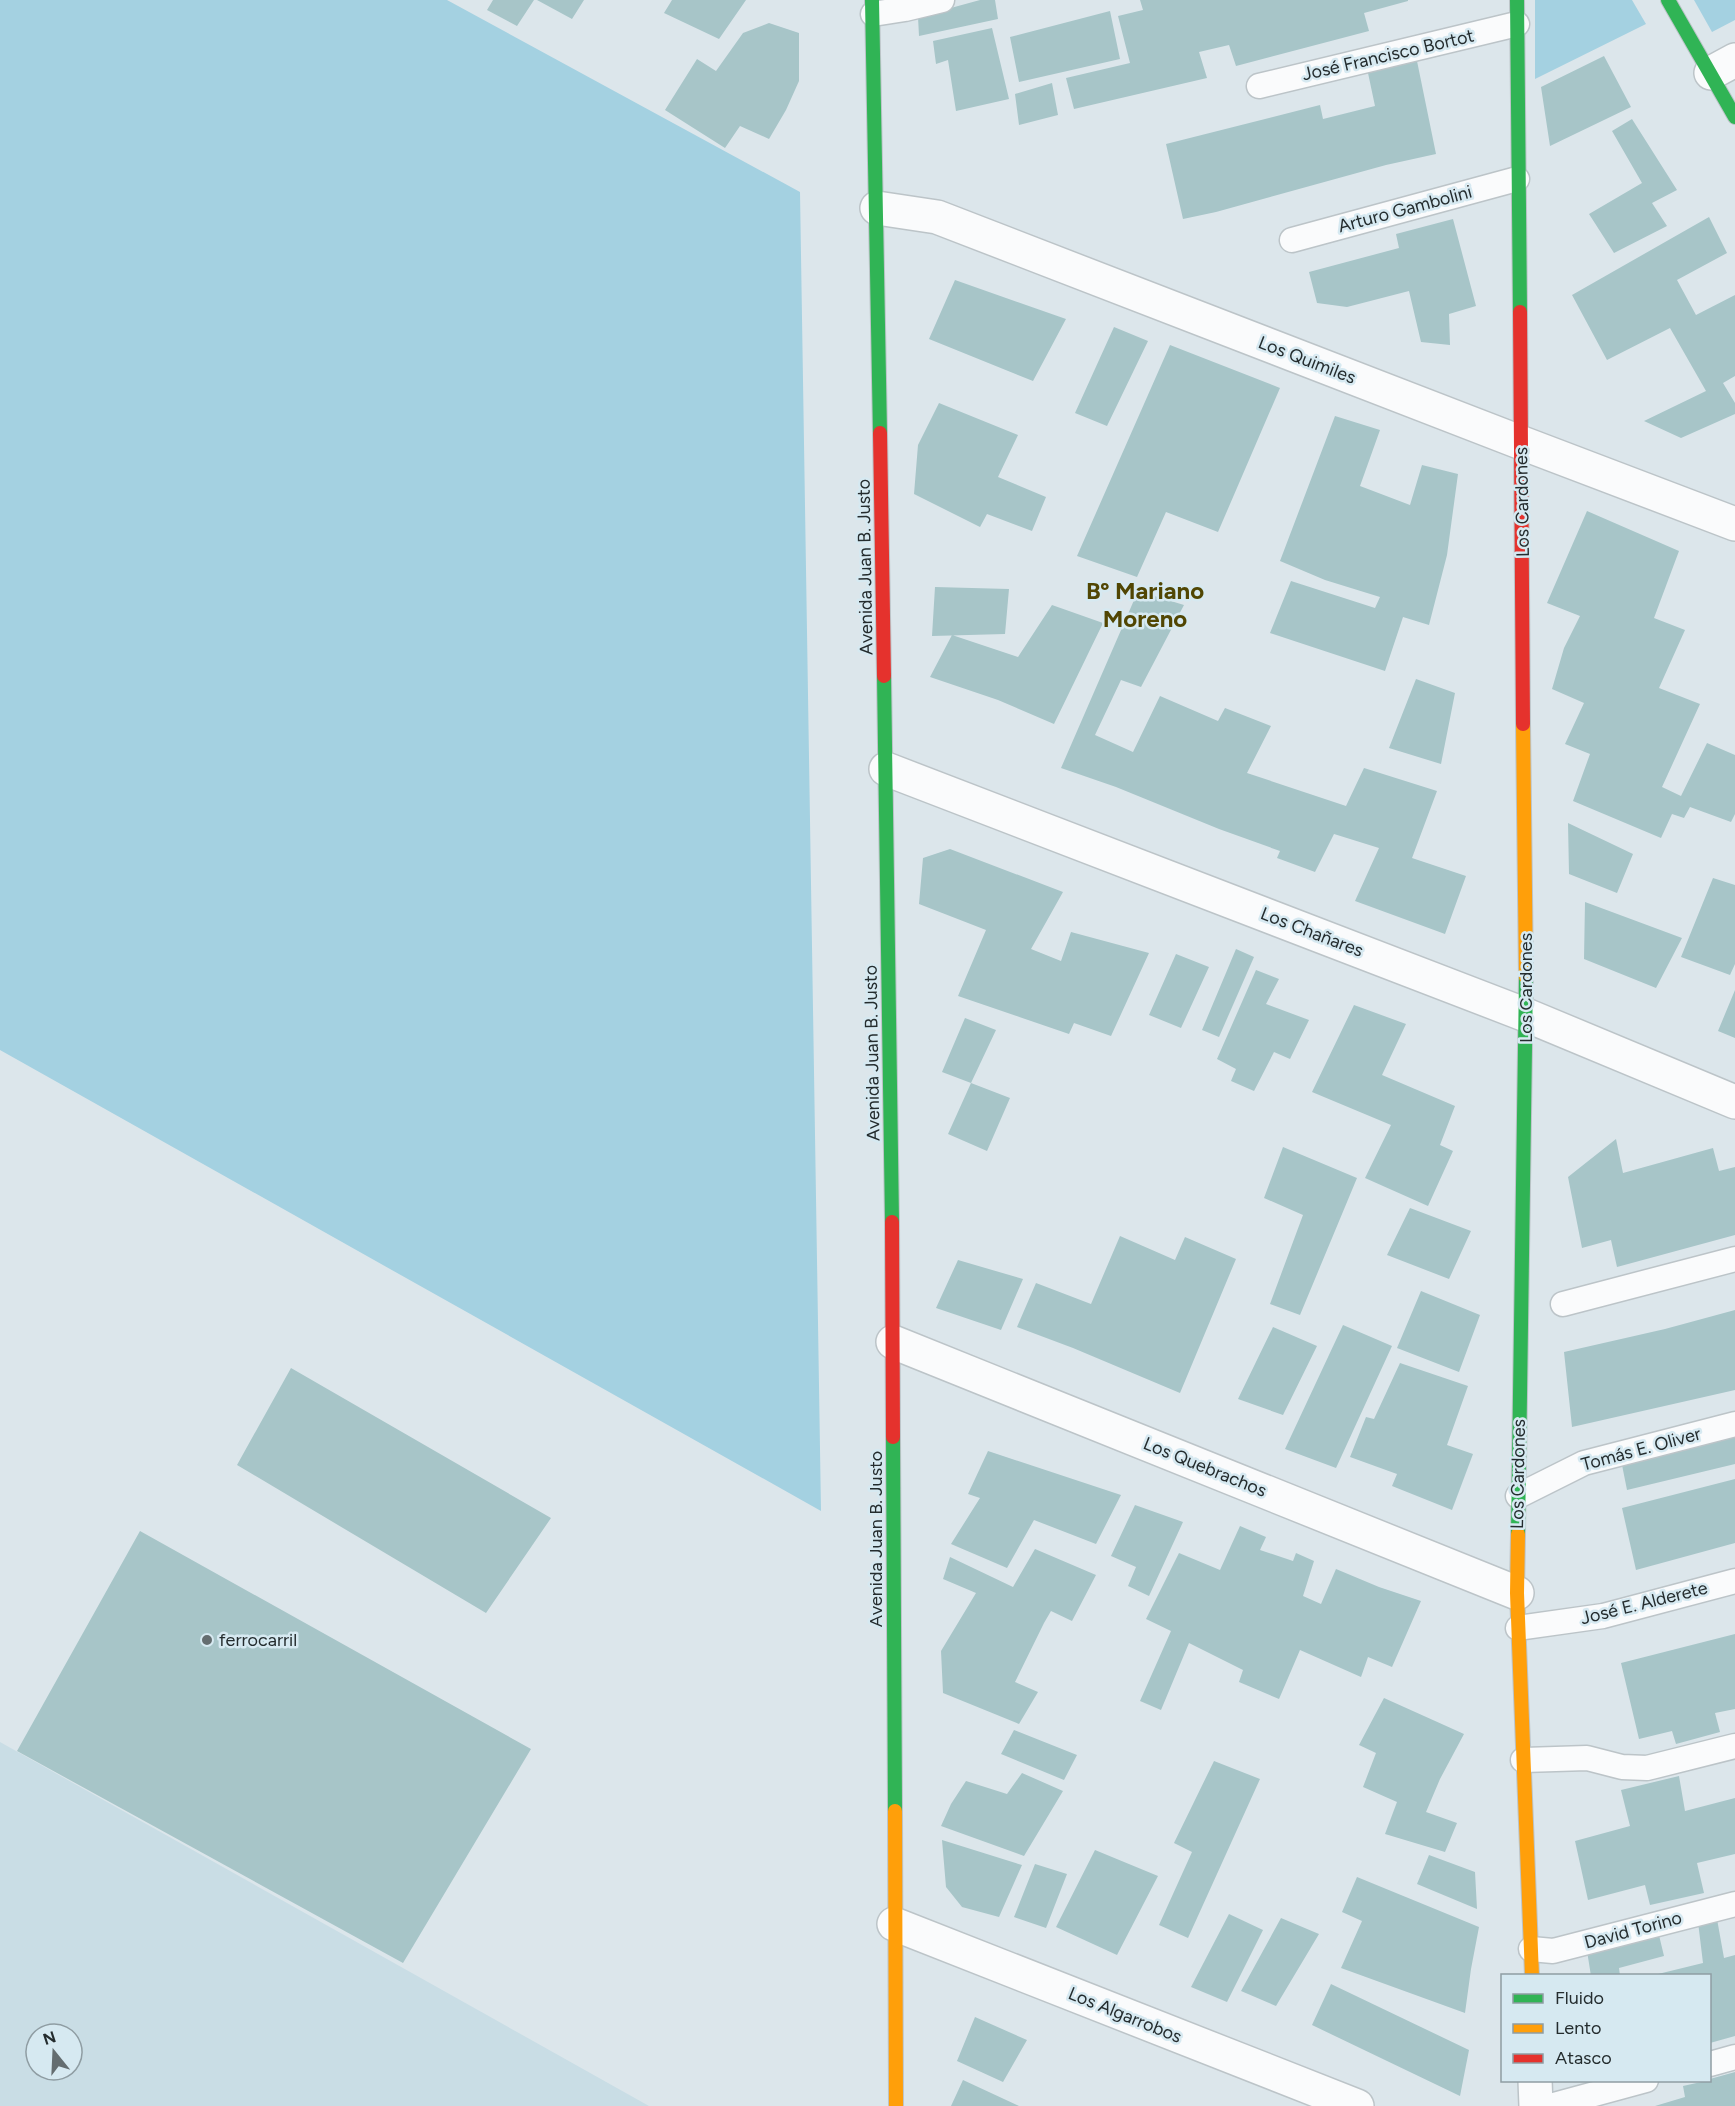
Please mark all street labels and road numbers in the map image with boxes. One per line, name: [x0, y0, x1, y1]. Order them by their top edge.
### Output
street label: José Francisco Bortot: [1300, 24, 1476, 85]
street label: Arturo Gambolini: [1336, 181, 1474, 237]
street label: Los Quimiles: [1255, 331, 1359, 389]
street label: Los Cardones: [1510, 447, 1534, 557]
street label: Avenida Juan B. Justo: [852, 479, 878, 655]
street label: Los Chañares: [1257, 902, 1367, 962]
street label: Los Cardones: [1515, 933, 1537, 1043]
street label: Avenida Juan B. Justo: [859, 965, 885, 1141]
street label: Los Cardones: [1506, 1419, 1530, 1529]
street label: Tomás E. Oliver: [1579, 1423, 1703, 1475]
street label: Los Quebrachos: [1140, 1432, 1270, 1502]
street label: Avenida Juan B. Justo: [865, 1451, 887, 1627]
street label: José E. Alderete: [1578, 1577, 1710, 1629]
street label: David Torino: [1582, 1906, 1684, 1954]
street label: Los Algarrobos: [1065, 1982, 1185, 2048]

